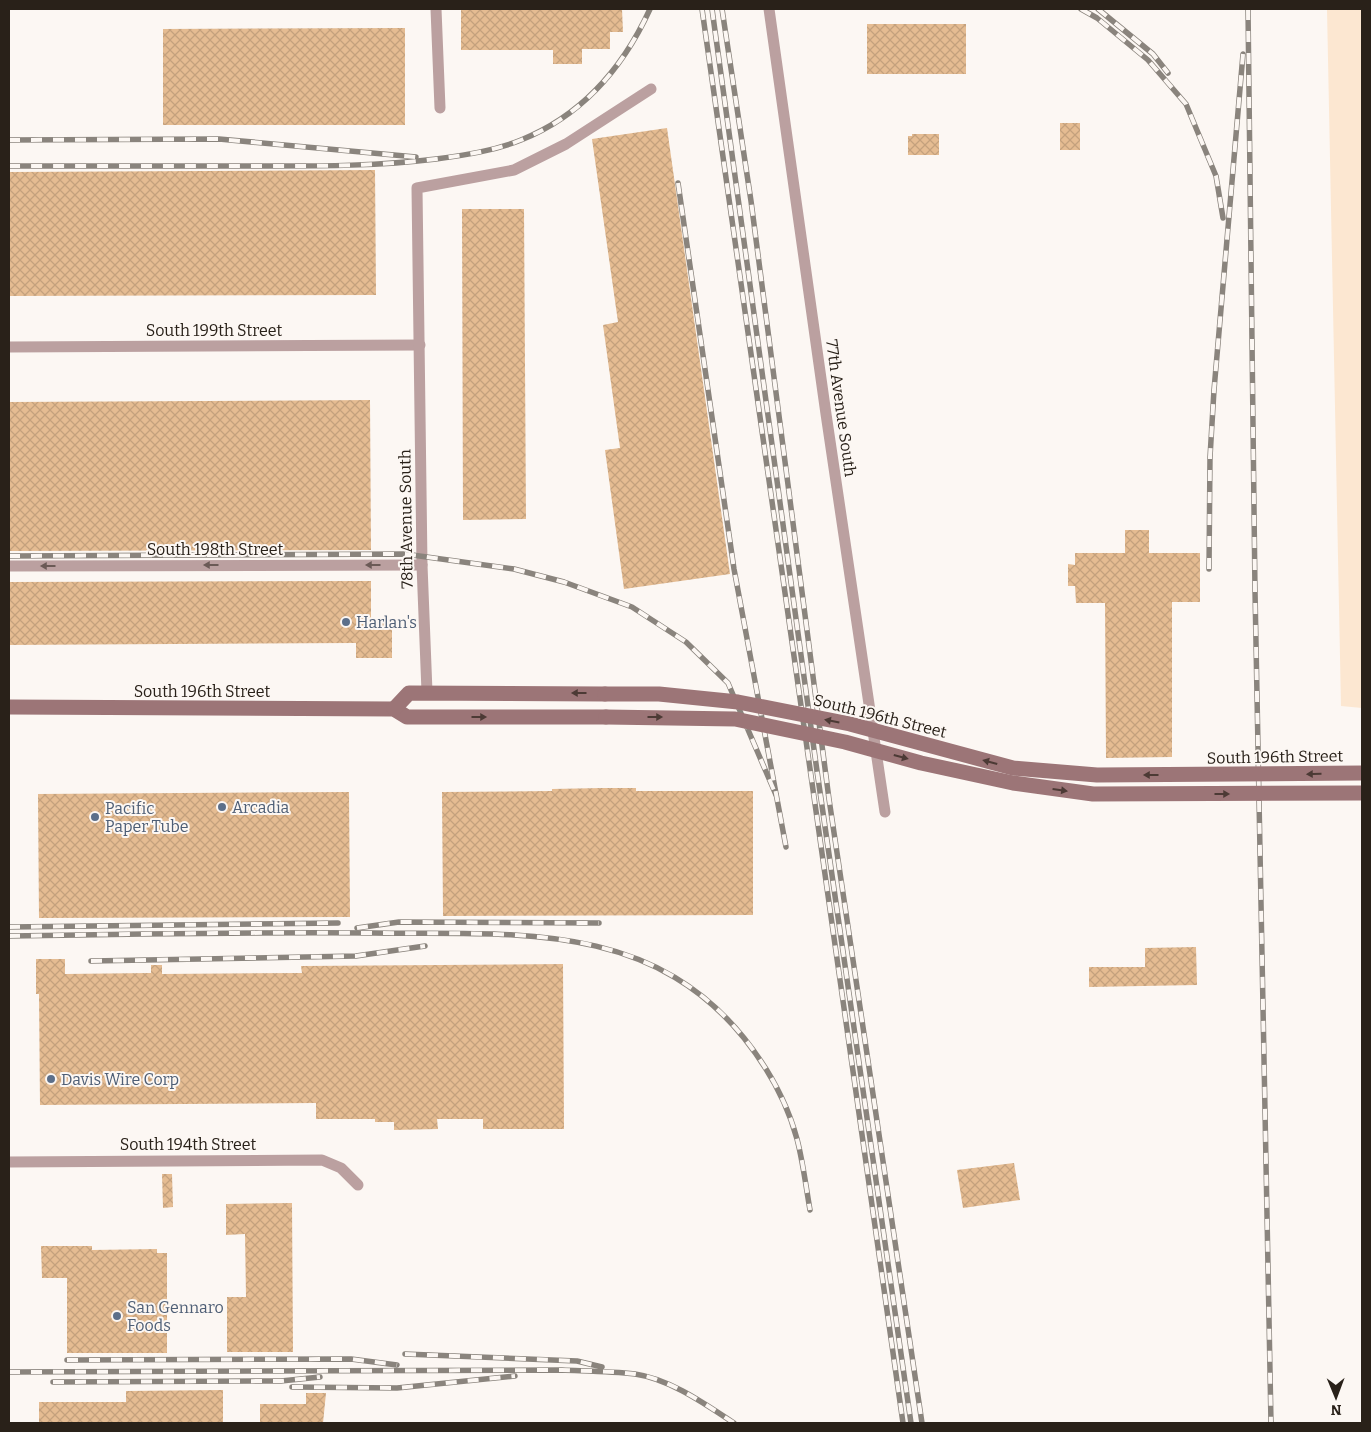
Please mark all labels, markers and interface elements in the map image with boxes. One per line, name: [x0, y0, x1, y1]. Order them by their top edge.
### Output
street label: South 199th Street: [146, 321, 282, 340]
street label: 77th Avenue South: [822, 338, 860, 478]
street label: 78th Avenue South: [395, 449, 417, 589]
street label: South 198th Street: [147, 540, 283, 559]
one-way arrow: [365, 561, 381, 569]
one-way arrow: [40, 562, 56, 570]
one-way arrow: [202, 562, 218, 570]
place label: Harlan's: [356, 613, 417, 632]
marker: Harlan's: [340, 616, 352, 628]
street label: South 196th Street: [134, 682, 270, 701]
one-way arrow: [571, 689, 587, 697]
street label: South 196th Street: [811, 690, 949, 742]
one-way arrow: [471, 713, 487, 721]
one-way arrow: [647, 713, 663, 721]
one-way arrow: [824, 716, 840, 724]
street label: South 196th Street: [1207, 746, 1344, 768]
one-way arrow: [893, 754, 908, 762]
one-way arrow: [982, 757, 997, 765]
one-way arrow: [1305, 770, 1321, 778]
one-way arrow: [1143, 771, 1159, 779]
one-way arrow: [1052, 786, 1068, 794]
one-way arrow: [1214, 790, 1230, 798]
place label: Arcadia: [232, 798, 289, 817]
place label: Pacific Paper Tube: [105, 799, 188, 836]
marker: Arcadia: [216, 801, 228, 813]
marker: Pacific Paper Tube: [89, 811, 101, 823]
place label: Davis Wire Corp: [61, 1070, 179, 1089]
marker: Davis Wire Corp: [45, 1073, 57, 1085]
street label: South 194th Street: [120, 1135, 256, 1154]
place label: San Gennaro Foods: [127, 1298, 224, 1335]
marker: San Gennaro Foods: [111, 1310, 123, 1322]
north arrow: [1311, 1372, 1361, 1422]
text: N: [1330, 1401, 1342, 1418]

